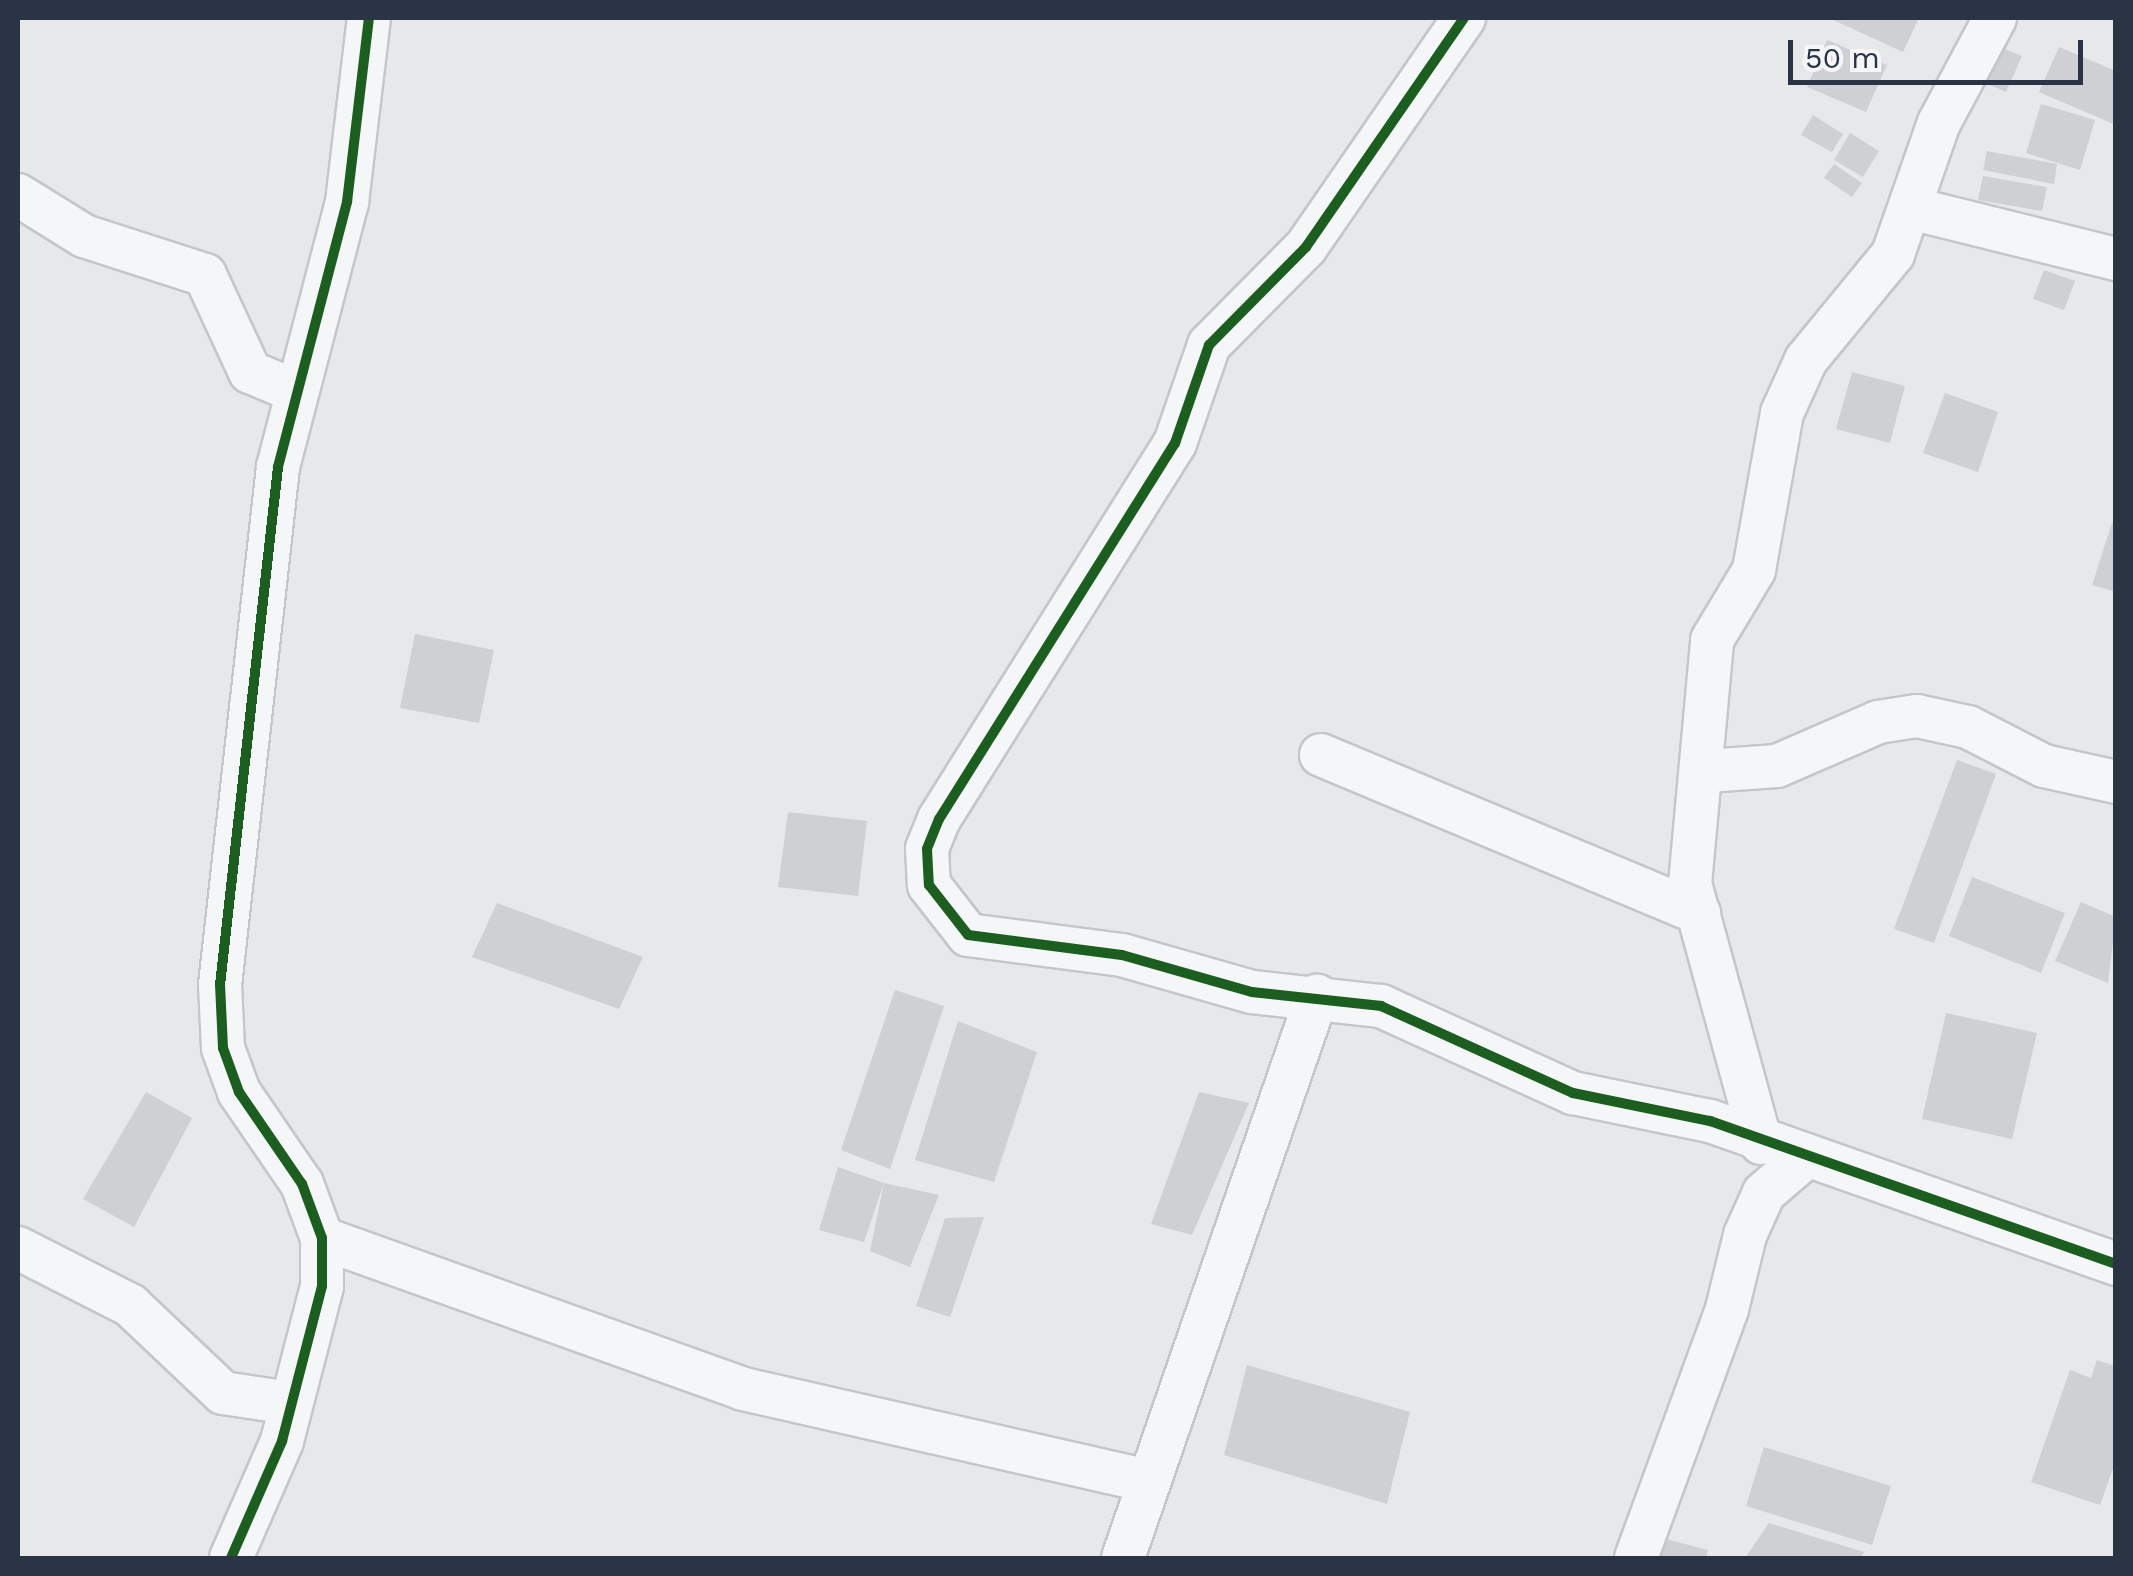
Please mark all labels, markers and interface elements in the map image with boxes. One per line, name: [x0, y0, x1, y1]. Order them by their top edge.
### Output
scale bar: [1793, 20, 2088, 82]
text: 50 m: [1805, 40, 1880, 75]

